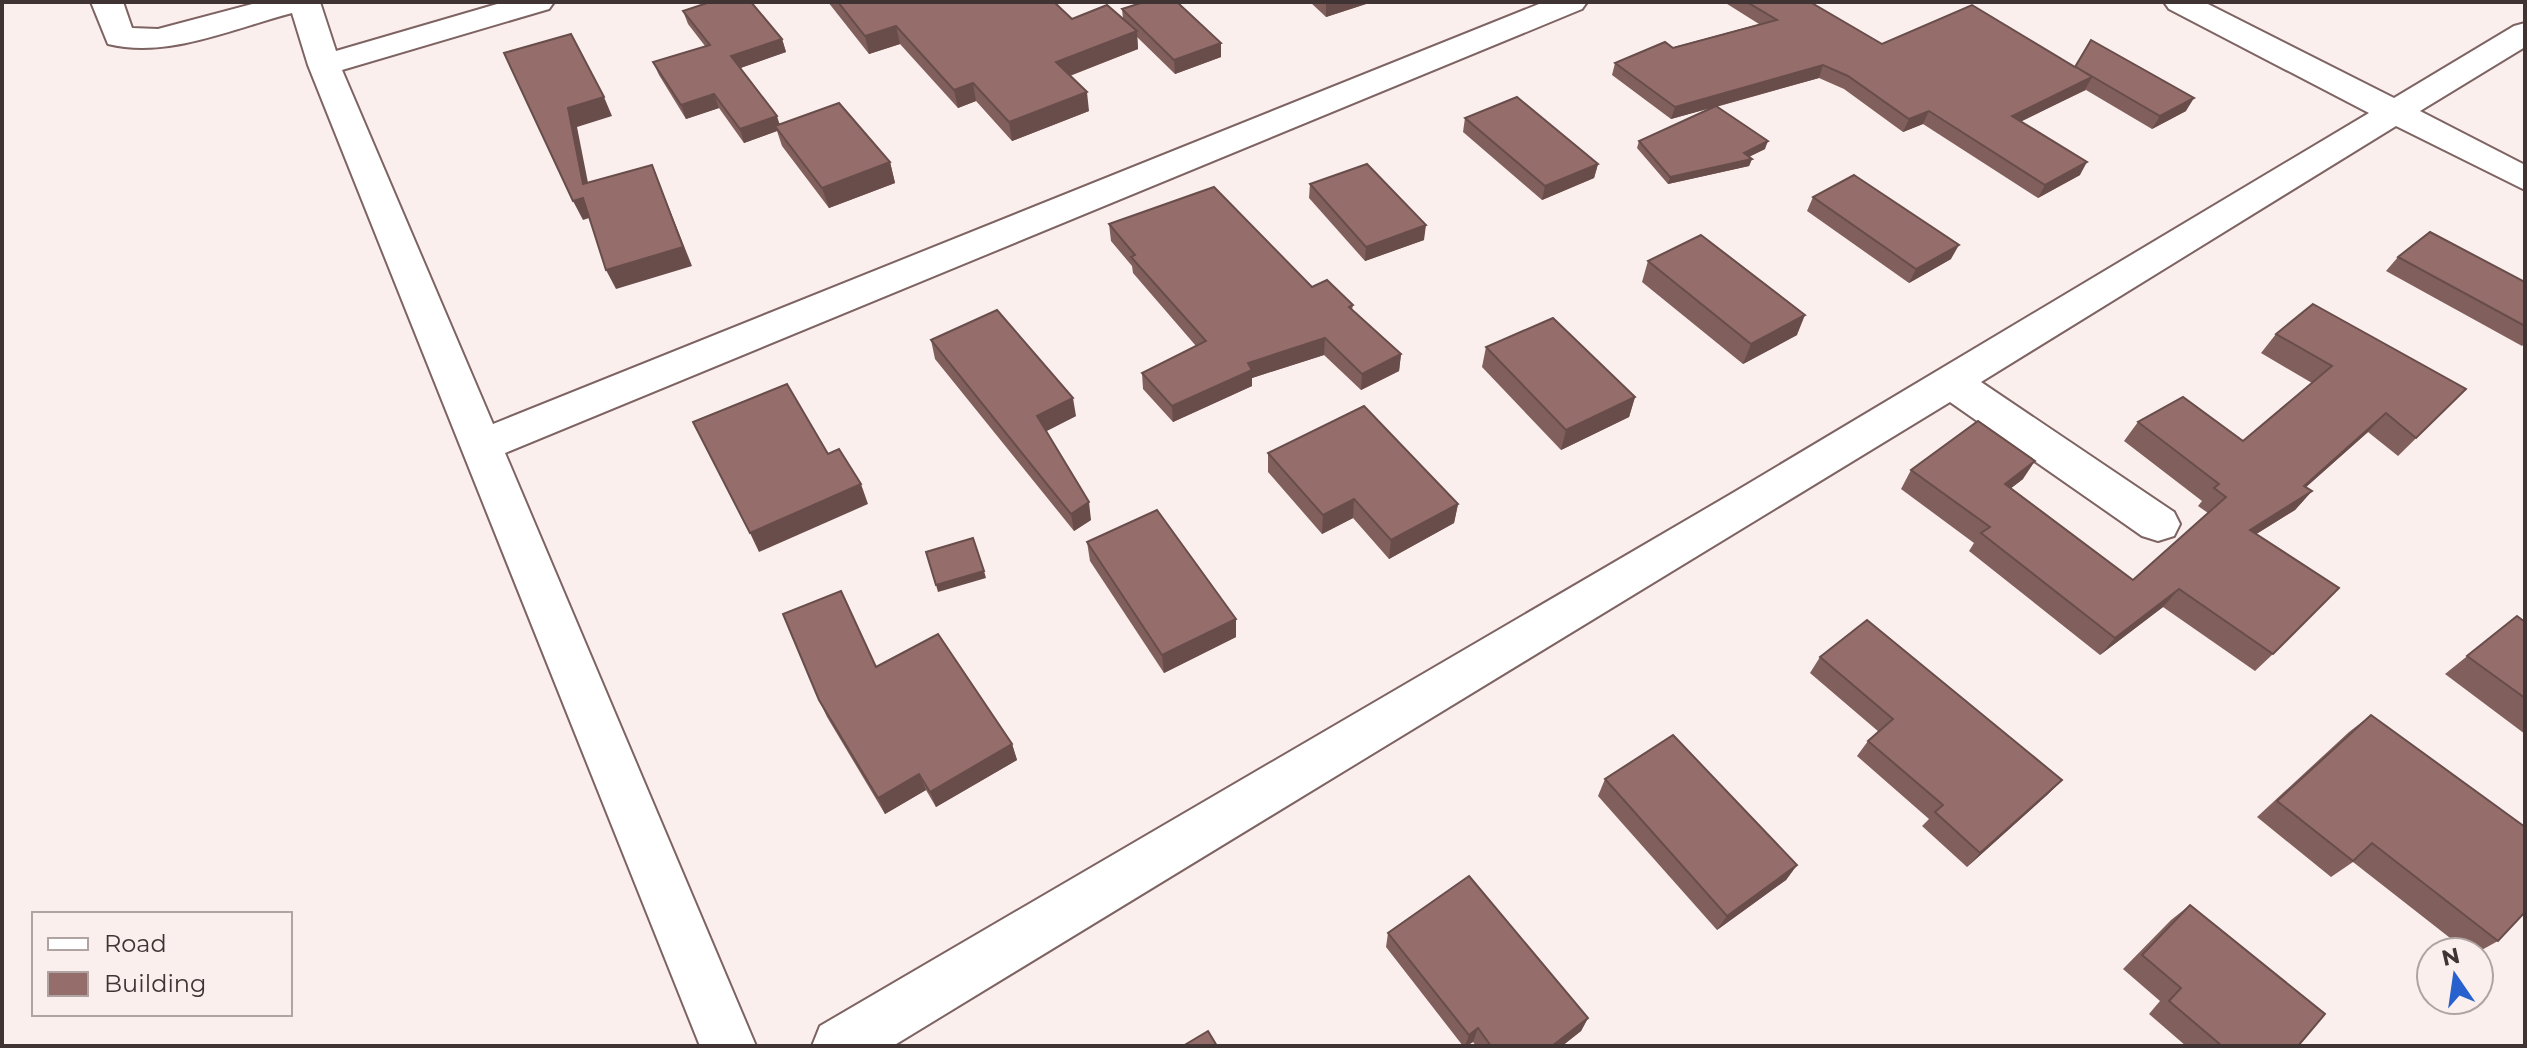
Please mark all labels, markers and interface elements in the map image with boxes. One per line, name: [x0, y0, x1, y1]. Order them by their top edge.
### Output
legend: [32, 912, 292, 1016]
text: Road: [104, 929, 167, 958]
north arrow: [2415, 936, 2495, 1016]
text: N: [2439, 942, 2462, 972]
text: Building: [104, 969, 207, 998]

